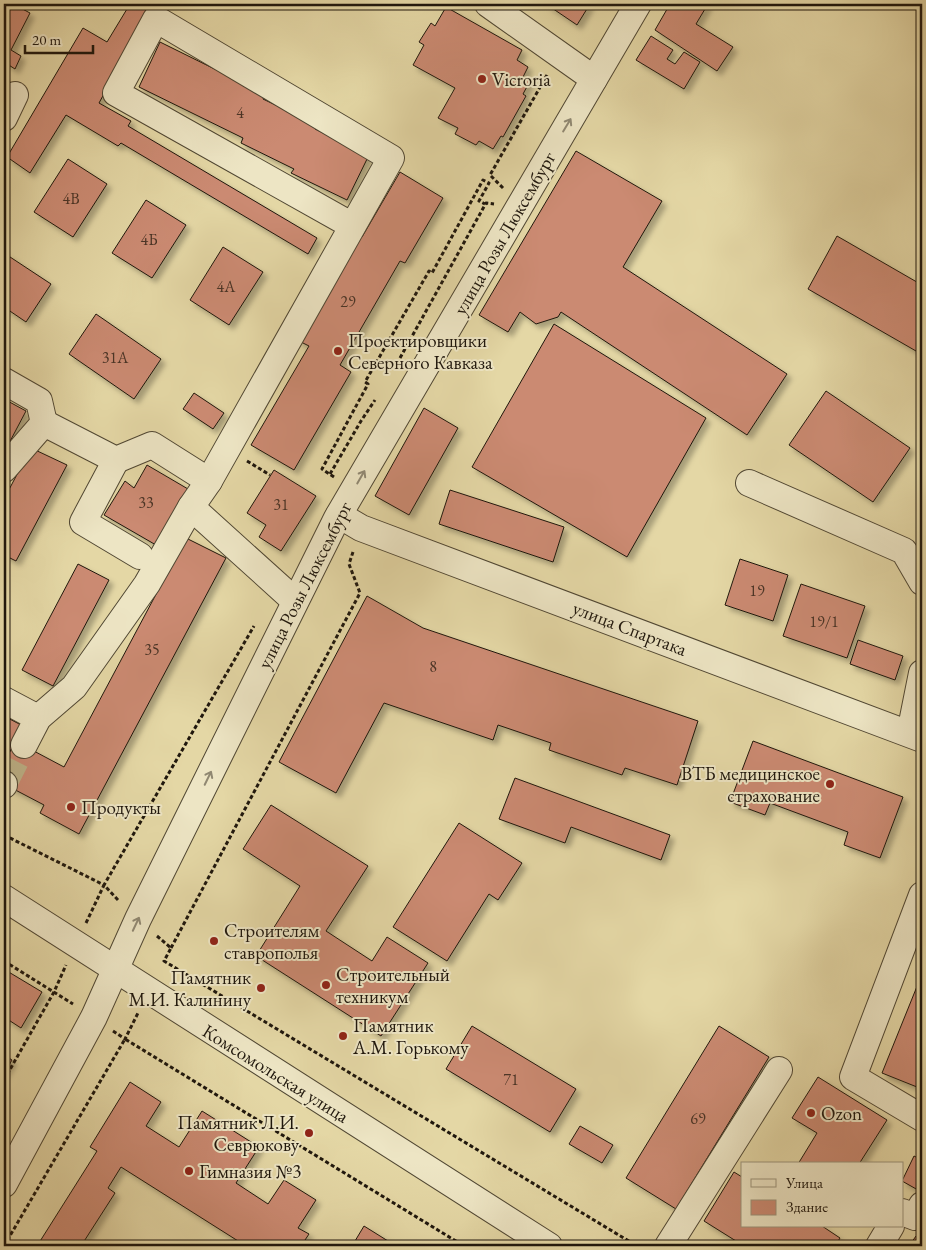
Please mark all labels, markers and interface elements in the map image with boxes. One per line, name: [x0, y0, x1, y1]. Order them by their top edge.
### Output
scale bar: [25, 22, 92, 54]
text: 20 m: [32, 30, 61, 49]
place label: Vicroria: [492, 67, 551, 92]
marker: Vicroria: [476, 73, 488, 85]
house number: 4: [236, 102, 244, 123]
one-way arrow: [562, 119, 572, 133]
street label: улица Розы Люксембург: [448, 147, 561, 319]
house number: 4В: [62, 188, 80, 209]
house number: 4Б: [140, 229, 158, 250]
house number: 4А: [217, 276, 236, 297]
house number: 29: [340, 291, 356, 312]
place label: Проектировщики Северного Кавказа: [348, 328, 493, 375]
marker: Проектировщики Северного Кавказа: [332, 345, 344, 357]
house number: 31А: [102, 347, 129, 368]
one-way arrow: [356, 471, 366, 485]
house number: 33: [138, 492, 154, 513]
house number: 31: [273, 494, 289, 515]
street label: улица Розы Люксембург: [251, 497, 358, 673]
house number: 19: [749, 580, 765, 601]
street label: улица Спартака: [569, 595, 691, 662]
house number: 19/1: [809, 611, 839, 632]
house number: 35: [144, 639, 160, 660]
house number: 8: [429, 656, 437, 677]
place label: ВТБ медицинское страхование: [681, 761, 820, 808]
one-way arrow: [204, 771, 213, 786]
marker: ВТБ медицинское страхование: [824, 778, 836, 790]
place label: Продукты: [81, 795, 161, 820]
marker: Продукты: [65, 801, 77, 813]
one-way arrow: [132, 917, 141, 932]
place label: Строителям ставрополья: [224, 918, 319, 965]
marker: Строителям ставрополья: [208, 935, 220, 947]
place label: Строительный техникум: [336, 962, 450, 1009]
place label: Памятник М.И. Калинину: [129, 965, 252, 1012]
marker: Строительный техникум: [320, 979, 332, 991]
marker: Памятник М.И. Калинину: [255, 982, 267, 994]
place label: Памятник А.М. Горькому: [352, 1013, 469, 1060]
street label: Комсомольская улица: [198, 1018, 354, 1129]
marker: Памятник А.М. Горькому: [337, 1030, 349, 1042]
house number: 71: [503, 1069, 519, 1090]
place label: Ozon: [821, 1101, 862, 1126]
marker: Ozon: [805, 1107, 817, 1119]
house number: 69: [690, 1108, 706, 1129]
place label: Памятник Л.И. Севрюкову: [177, 1110, 300, 1157]
marker: Памятник Л.И. Севрюкову: [303, 1127, 315, 1139]
place label: Гимназия №3: [199, 1159, 301, 1184]
legend: [741, 1162, 904, 1228]
marker: Гимназия №3: [183, 1165, 195, 1177]
text: Улица: [785, 1173, 823, 1192]
text: Здание: [786, 1197, 828, 1216]

